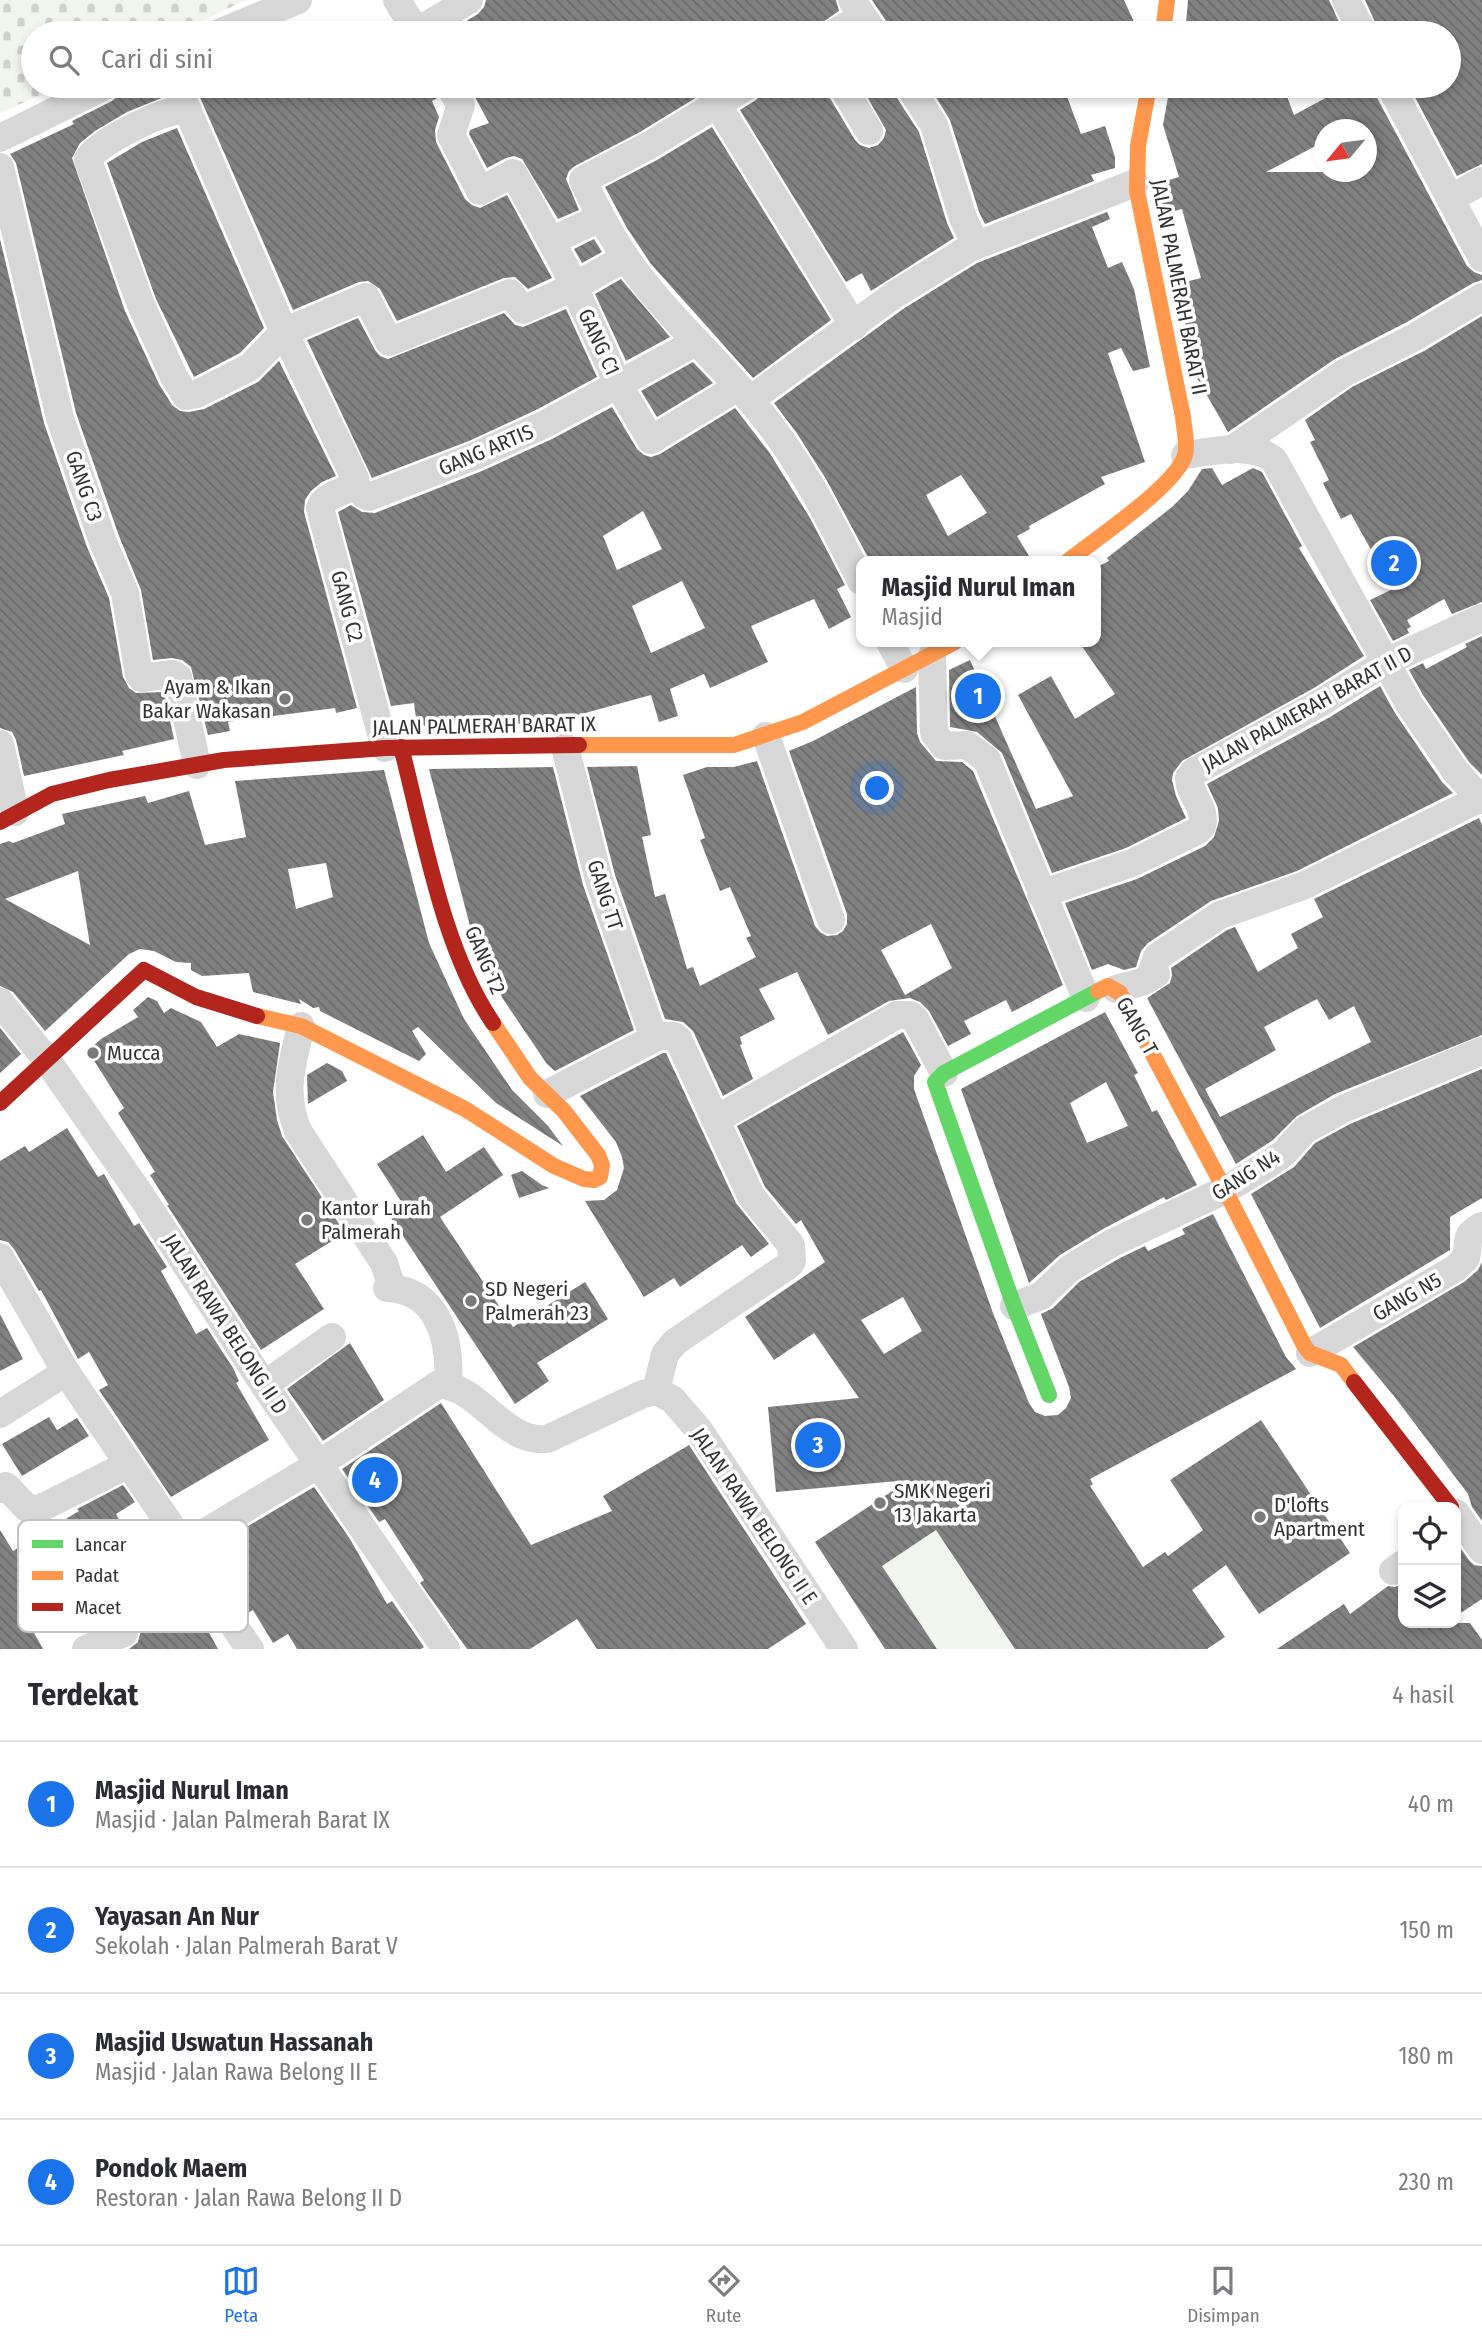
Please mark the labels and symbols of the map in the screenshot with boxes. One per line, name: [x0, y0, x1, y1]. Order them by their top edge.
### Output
north arrow: [1314, 119, 1377, 182]
street label: JALAN PALMERAH BARAT II: [1145, 177, 1213, 397]
street label: GANG C1: [572, 305, 626, 379]
street label: GANG ARTIS: [435, 418, 537, 482]
street label: GANG C3: [60, 447, 108, 525]
pin: 2: [1371, 537, 1417, 589]
street label: GANG C2: [325, 568, 369, 644]
street label: JALAN PALMERAH BARAT II D: [1197, 640, 1417, 778]
pin: 1: [955, 670, 1001, 722]
place label: Ayam & Ikan Bakar Wakasan: [142, 674, 271, 724]
marker: Ayam & Ikan Bakar Wakasan: [277, 691, 293, 707]
street label: JALAN PALMERAH BARAT IX: [372, 711, 597, 741]
your location: [860, 771, 894, 805]
street label: GANG TT: [581, 857, 629, 934]
street label: GANG T2: [459, 922, 511, 998]
street label: GANG T: [1110, 992, 1164, 1060]
place label: Mucca: [107, 1040, 161, 1066]
marker: Mucca: [85, 1045, 101, 1061]
street label: GANG N4: [1207, 1144, 1285, 1206]
place label: Kantor Lurah Palmerah: [321, 1195, 431, 1245]
marker: Kantor Lurah Palmerah: [299, 1212, 315, 1228]
street label: JALAN RAWA BELONG II D: [157, 1229, 293, 1419]
street label: GANG N5: [1368, 1267, 1446, 1327]
place label: SD Negeri Palmerah 23: [485, 1276, 589, 1326]
marker: SD Negeri Palmerah 23: [463, 1293, 479, 1309]
pin: 3: [795, 1419, 841, 1471]
street label: JALAN RAWA BELONG II E: [685, 1423, 823, 1609]
pin: 4: [352, 1454, 398, 1506]
place label: SMK Negeri 13 Jakarta: [894, 1478, 991, 1528]
place label: D'lofts Apartment: [1274, 1492, 1365, 1542]
marker: SMK Negeri 13 Jakarta: [872, 1495, 888, 1511]
marker: D'lofts Apartment: [1252, 1509, 1268, 1525]
legend: [18, 1520, 248, 1632]
text: Lancar: [75, 1533, 127, 1556]
text: Padat: [75, 1564, 120, 1587]
text: Macet: [75, 1596, 122, 1619]

